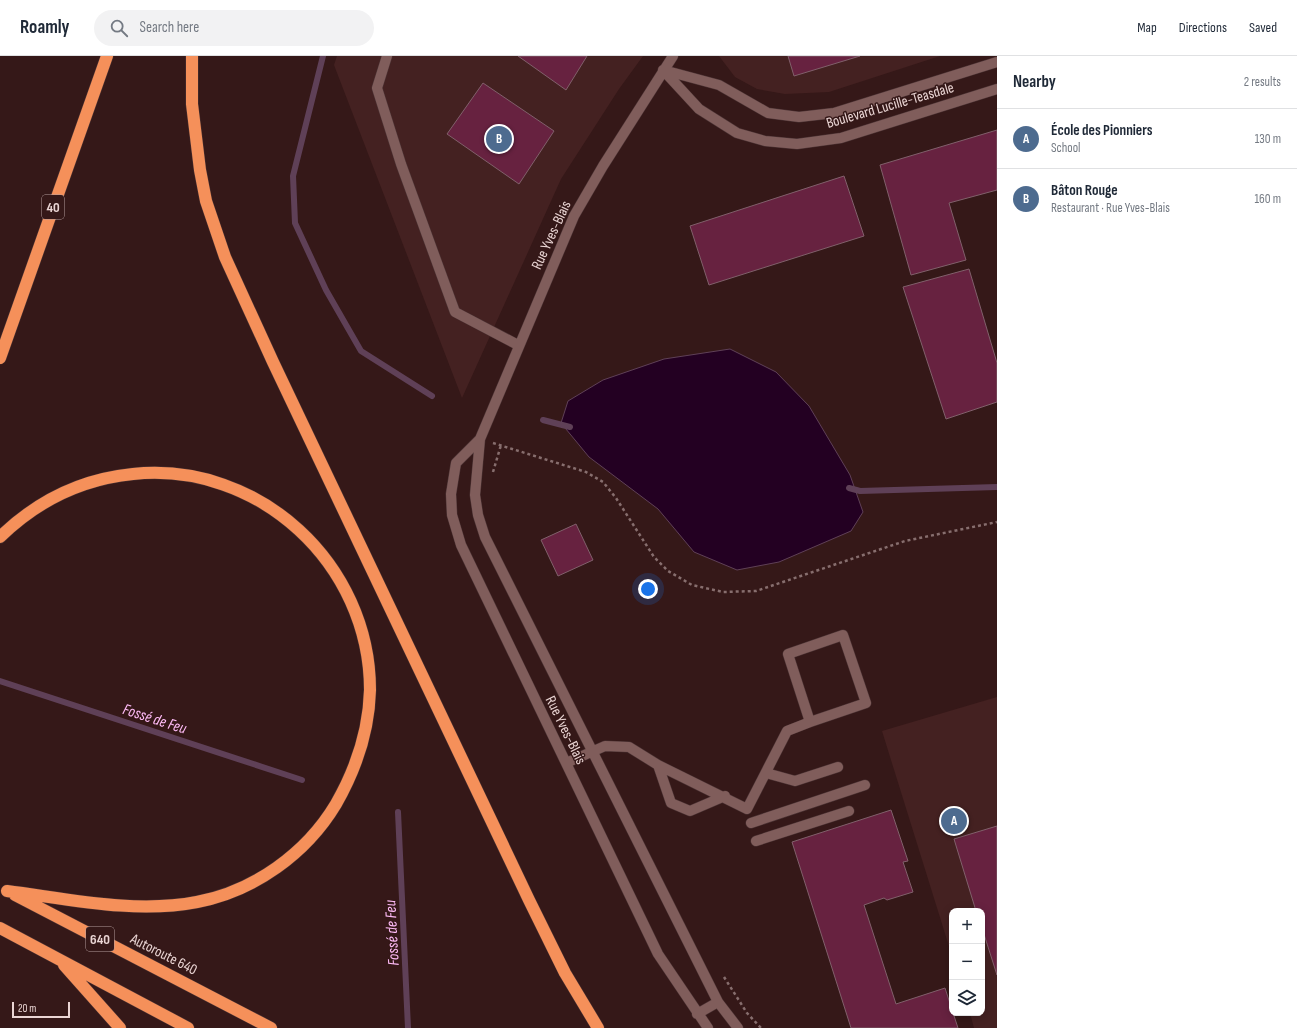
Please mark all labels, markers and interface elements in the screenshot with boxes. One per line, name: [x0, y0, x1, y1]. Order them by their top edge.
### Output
search box: [94, 10, 374, 46]
text: Roamly: [20, 16, 70, 39]
icon: search: [108, 17, 130, 39]
text: Search here: [140, 18, 199, 37]
text: Map: [1137, 19, 1157, 36]
text: Directions: [1179, 19, 1227, 36]
text: Saved: [1249, 19, 1277, 36]
text: Nearby: [1013, 72, 1056, 92]
text: 2 results: [1244, 74, 1281, 90]
street label: Boulevard Lucille-Teasdale: [824, 78, 956, 133]
text: École des Pionniers: [1051, 121, 1153, 140]
pin: B: [486, 124, 512, 154]
text: A: [1023, 131, 1029, 147]
text: 130 m: [1255, 131, 1281, 147]
text: School: [1051, 140, 1081, 156]
text: Bâton Rouge: [1051, 181, 1118, 200]
text: B: [1023, 191, 1029, 207]
text: 160 m: [1255, 191, 1281, 207]
road number: 40: [42, 195, 64, 219]
street label: Rue Yves-Blais: [527, 198, 576, 273]
text: Restaurant · Rue Yves-Blais: [1051, 200, 1170, 216]
your location: [638, 579, 658, 599]
street label: Rue Yves-Blais: [541, 693, 590, 767]
water label: Fossé de Feu: [120, 700, 189, 739]
pin: A: [941, 806, 967, 836]
water label: Fossé de Feu: [381, 899, 404, 966]
map controls: [949, 908, 985, 1016]
button: +: [949, 908, 985, 944]
road number: 640: [86, 927, 114, 951]
street label: Autoroute 640: [126, 929, 200, 979]
button: −: [949, 944, 985, 980]
button: layers: [949, 980, 985, 1016]
scale bar: [12, 1000, 70, 1019]
text: 20 m: [18, 1002, 36, 1015]

